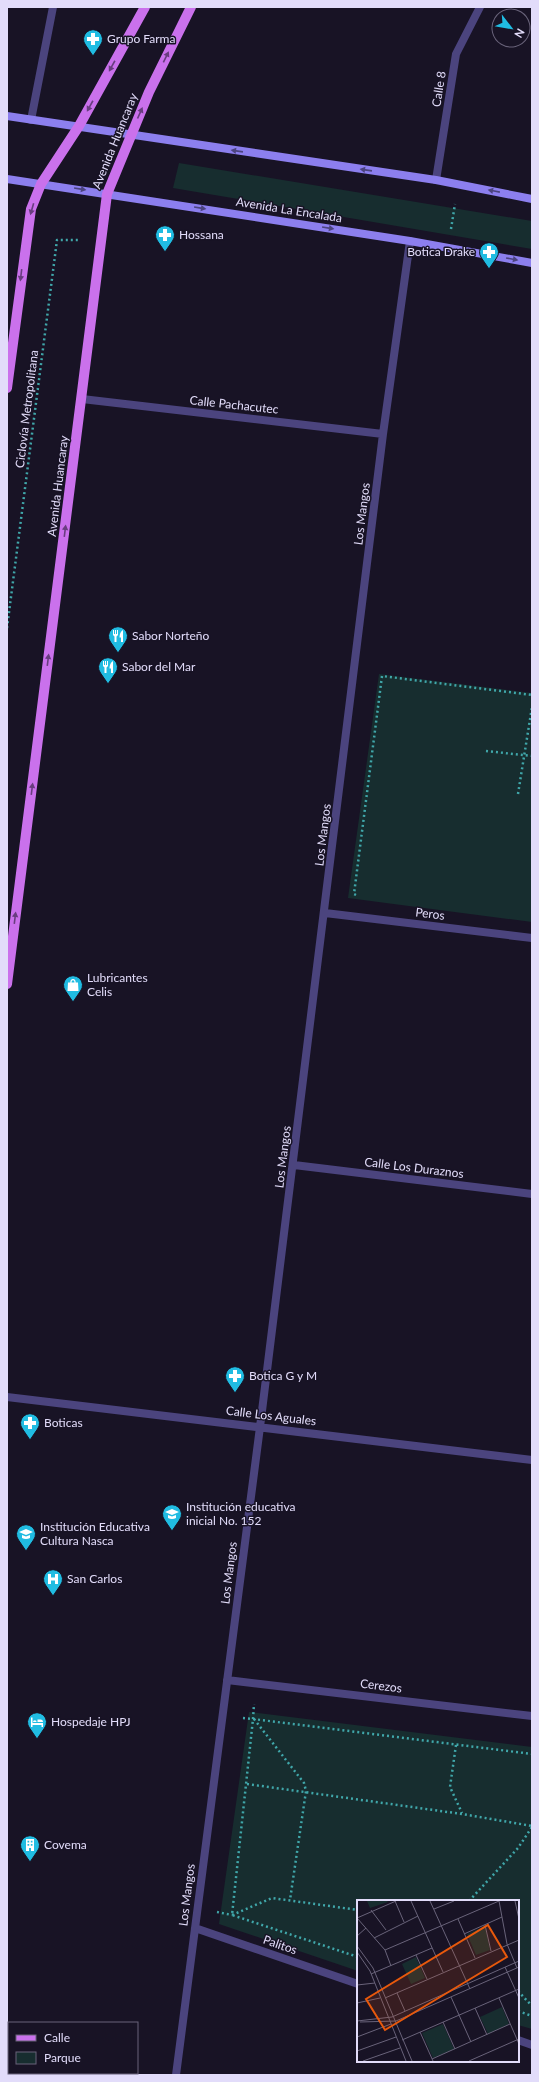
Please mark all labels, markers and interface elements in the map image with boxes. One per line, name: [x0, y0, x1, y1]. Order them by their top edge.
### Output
north arrow: [491, 8, 531, 48]
text: N: [512, 26, 528, 40]
pharmacy icon: Grupo Farma: [82, 28, 104, 56]
place label: Grupo Farma: [107, 31, 175, 46]
one-way arrow: [163, 51, 169, 62]
one-way arrow: [109, 60, 116, 72]
street label: Calle 8: [428, 70, 449, 108]
street label: Avenida Huancaray: [89, 90, 141, 191]
one-way arrow: [87, 100, 94, 112]
one-way arrow: [136, 107, 143, 119]
one-way arrow: [231, 148, 243, 154]
one-way arrow: [359, 167, 372, 173]
one-way arrow: [74, 187, 86, 193]
one-way arrow: [488, 187, 500, 193]
street label: Avenida La Encalada: [235, 194, 343, 225]
one-way arrow: [28, 203, 34, 215]
one-way arrow: [194, 205, 206, 211]
pharmacy icon: Hossana: [154, 224, 176, 252]
one-way arrow: [322, 225, 335, 231]
place label: Hossana: [179, 227, 224, 242]
pharmacy icon: Botica Drake: [478, 241, 500, 269]
place label: Botica Drake: [407, 244, 475, 259]
one-way arrow: [506, 257, 518, 263]
one-way arrow: [18, 269, 24, 281]
street label: Ciclovía Metropolitana: [12, 349, 41, 469]
street label: Calle Pachacutec: [189, 392, 279, 417]
street label: Avenida Huancaray: [44, 434, 71, 537]
street label: Los Mangos: [350, 482, 373, 546]
one-way arrow: [62, 525, 68, 537]
restaurant icon: Sabor Norteño: [107, 625, 129, 653]
place label: Sabor Norteño: [132, 628, 210, 643]
one-way arrow: [45, 654, 52, 666]
restaurant icon: Sabor del Mar: [97, 656, 119, 684]
place label: Sabor del Mar: [122, 659, 196, 674]
one-way arrow: [29, 783, 35, 795]
street label: Los Mangos: [311, 803, 334, 867]
street label: Peros: [415, 904, 446, 923]
one-way arrow: [12, 912, 19, 924]
place label: Lubricantes Celis: [87, 970, 148, 999]
shop icon: Lubricantes Celis: [62, 974, 84, 1002]
street label: Los Mangos: [271, 1125, 294, 1189]
street label: Calle Los Duraznos: [364, 1154, 465, 1181]
pharmacy icon: Botica G y M: [224, 1365, 246, 1393]
place label: Botica G y M: [249, 1368, 317, 1383]
street label: Calle Los Aguales: [225, 1403, 317, 1428]
pharmacy icon: Boticas: [19, 1412, 41, 1440]
place label: Boticas: [44, 1415, 83, 1430]
place label: Institución educativa inicial No. 152: [186, 1499, 296, 1528]
school or university icon: Institución educativa inicial No. 152: [161, 1503, 183, 1531]
place label: Institución Educativa Cultura Nasca: [40, 1519, 150, 1548]
school or university icon: Institución Educativa Cultura Nasca: [15, 1523, 37, 1551]
street label: Los Mangos: [217, 1541, 240, 1605]
hospital icon: San Carlos: [42, 1568, 64, 1596]
place label: San Carlos: [67, 1571, 122, 1586]
street label: Cerezos: [359, 1675, 403, 1696]
hotel icon: Hospedaje HPJ: [26, 1711, 48, 1739]
place label: Hospedaje HPJ: [51, 1714, 130, 1729]
building icon: Covema: [19, 1834, 41, 1862]
place label: Covema: [44, 1837, 87, 1852]
street label: Los Mangos: [175, 1863, 198, 1927]
inset map: [357, 1900, 519, 2062]
street label: Palitos: [261, 1932, 299, 1957]
legend: [8, 2022, 138, 2074]
text: Calle: [44, 2030, 70, 2045]
text: Parque: [44, 2050, 81, 2065]

